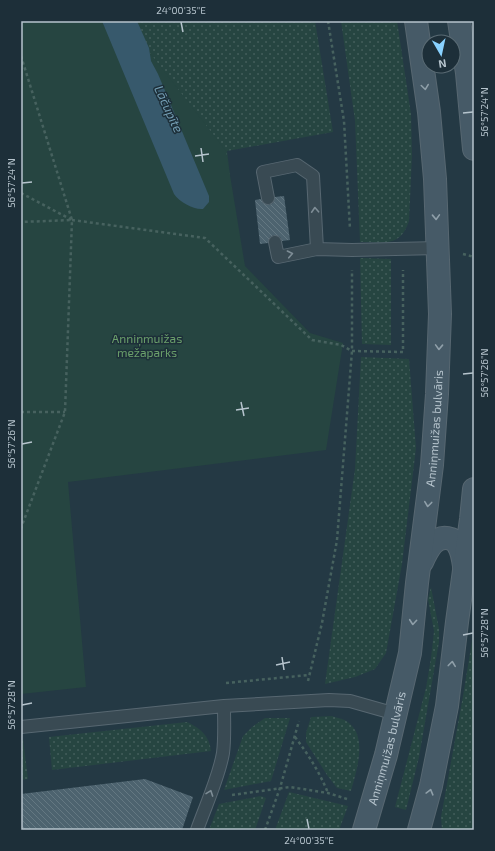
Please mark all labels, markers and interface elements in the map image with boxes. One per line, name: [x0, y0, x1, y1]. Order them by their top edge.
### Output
text: 24°00'35"E: [156, 4, 206, 16]
north arrow: [421, 34, 461, 74]
text: N: [438, 57, 448, 71]
water label: Lāčupīte: [151, 83, 187, 135]
one-way arrow: [420, 84, 429, 90]
text: 56°57'24"N: [478, 87, 490, 137]
text: 56°57'24"N: [5, 158, 17, 208]
one-way arrow: [311, 207, 319, 213]
one-way arrow: [432, 214, 441, 220]
one-way arrow: [287, 251, 293, 259]
park label: Anniņmuižas mežaparks: [112, 331, 182, 359]
one-way arrow: [435, 344, 443, 350]
text: 56°57'26"N: [478, 348, 490, 398]
street label: Anniņmuižas bulvāris: [422, 370, 445, 487]
text: 56°57'26"N: [5, 419, 17, 469]
one-way arrow: [424, 501, 433, 507]
text: 56°57'28"N: [478, 608, 490, 658]
one-way arrow: [409, 619, 418, 625]
one-way arrow: [447, 661, 456, 667]
text: 56°57'28"N: [5, 680, 17, 730]
street label: Anniņmuižas bulvāris: [365, 690, 408, 807]
one-way arrow: [425, 789, 433, 796]
one-way arrow: [205, 790, 214, 797]
text: 24°00'35"E: [284, 834, 334, 846]

